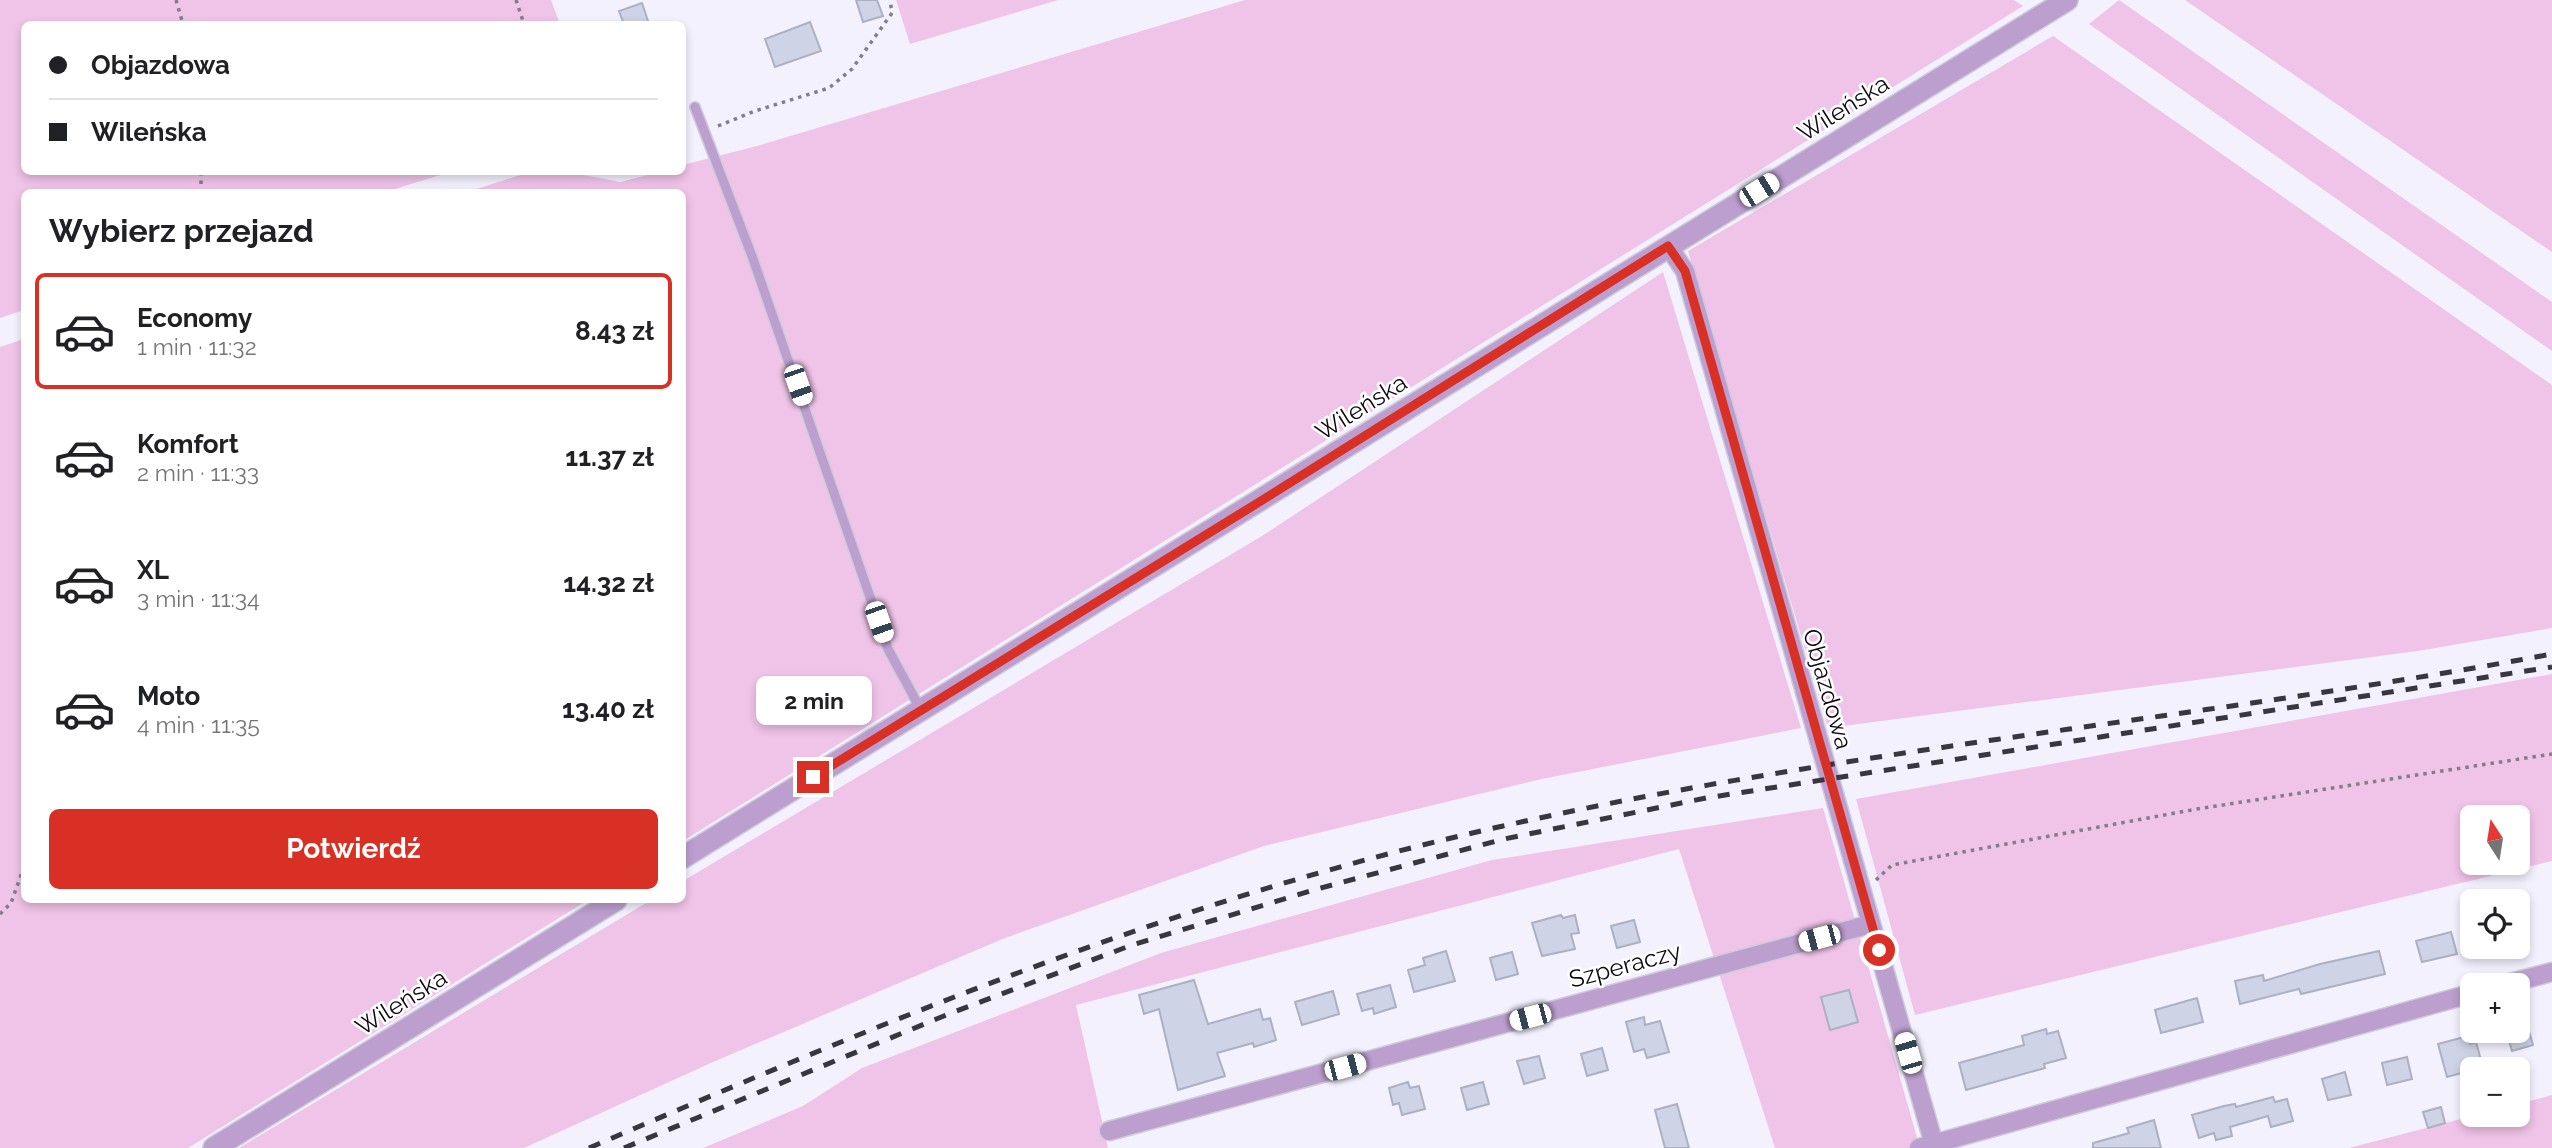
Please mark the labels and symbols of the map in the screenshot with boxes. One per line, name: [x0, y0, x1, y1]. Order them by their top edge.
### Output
street label: Wileńska: [1792, 69, 1894, 147]
car: [1736, 170, 1783, 210]
car: [782, 362, 815, 408]
street label: Wileńska: [1310, 368, 1412, 446]
car: [863, 599, 896, 645]
street label: Objazdowa: [1797, 625, 1859, 753]
callout: 2 min: [755, 676, 871, 724]
route end: [797, 761, 829, 793]
north arrow: [2460, 805, 2530, 875]
car: [1796, 922, 1843, 954]
route start: [1863, 934, 1895, 966]
street label: Szperaczy: [1566, 936, 1684, 994]
street label: Wileńska: [350, 963, 452, 1041]
car: [1507, 1001, 1554, 1033]
car: [1893, 1030, 1924, 1076]
car: [1322, 1051, 1369, 1083]

